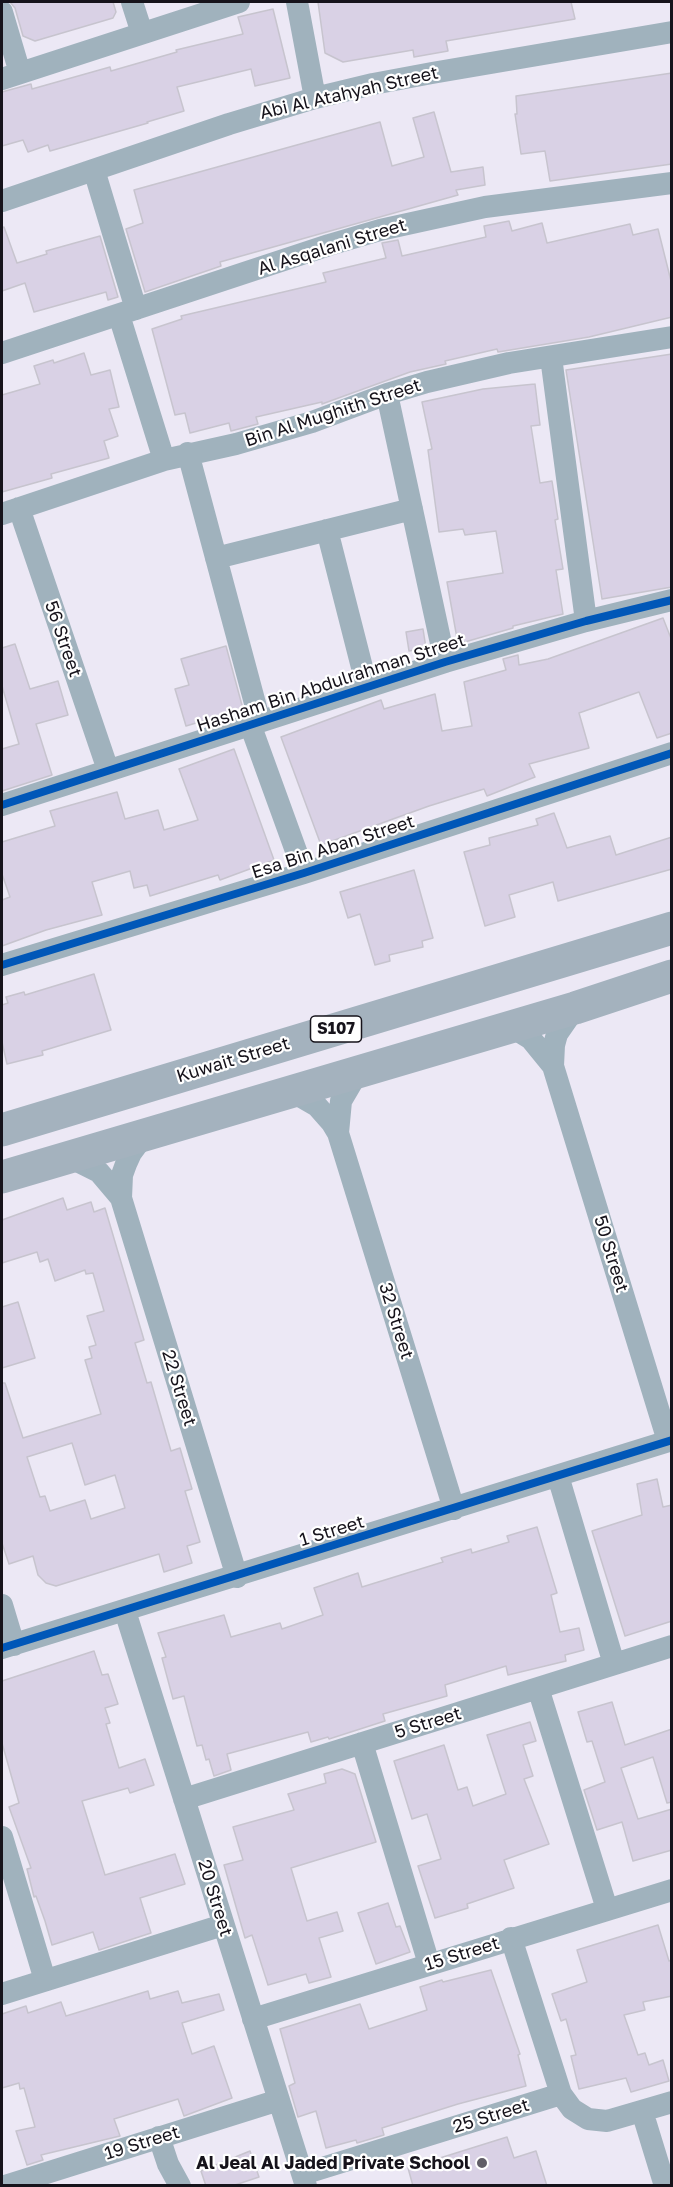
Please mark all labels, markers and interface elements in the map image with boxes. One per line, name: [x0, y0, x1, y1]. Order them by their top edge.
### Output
street label: Abi Al Atahyah Street: [258, 62, 440, 124]
street label: Al Asqalani Street: [255, 214, 409, 280]
street label: Bin Al Mughith Street: [242, 374, 424, 452]
street label: 56 Street: [40, 598, 86, 680]
street label: Hasham Bin Abdulrahman Street: [194, 629, 468, 737]
street label: Esa Bin Aban Street: [249, 810, 417, 884]
road number: S107: [310, 1016, 362, 1042]
street label: Kuwait Street: [174, 1033, 292, 1087]
street label: 50 Street: [589, 1213, 633, 1295]
street label: 32 Street: [374, 1280, 418, 1362]
street label: 22 Street: [157, 1347, 201, 1429]
street label: 1 Street: [297, 1511, 367, 1551]
street label: 5 Street: [392, 1703, 464, 1743]
street label: 20 Street: [193, 1857, 237, 1939]
street label: 15 Street: [422, 1932, 502, 1976]
street label: 25 Street: [450, 2094, 532, 2138]
street label: 19 Street: [102, 2121, 182, 2165]
place label: Al Jeal Al Jaded Private School: [196, 2152, 470, 2174]
marker: Al Jeal Al Jaded Private School: [475, 2156, 489, 2170]

